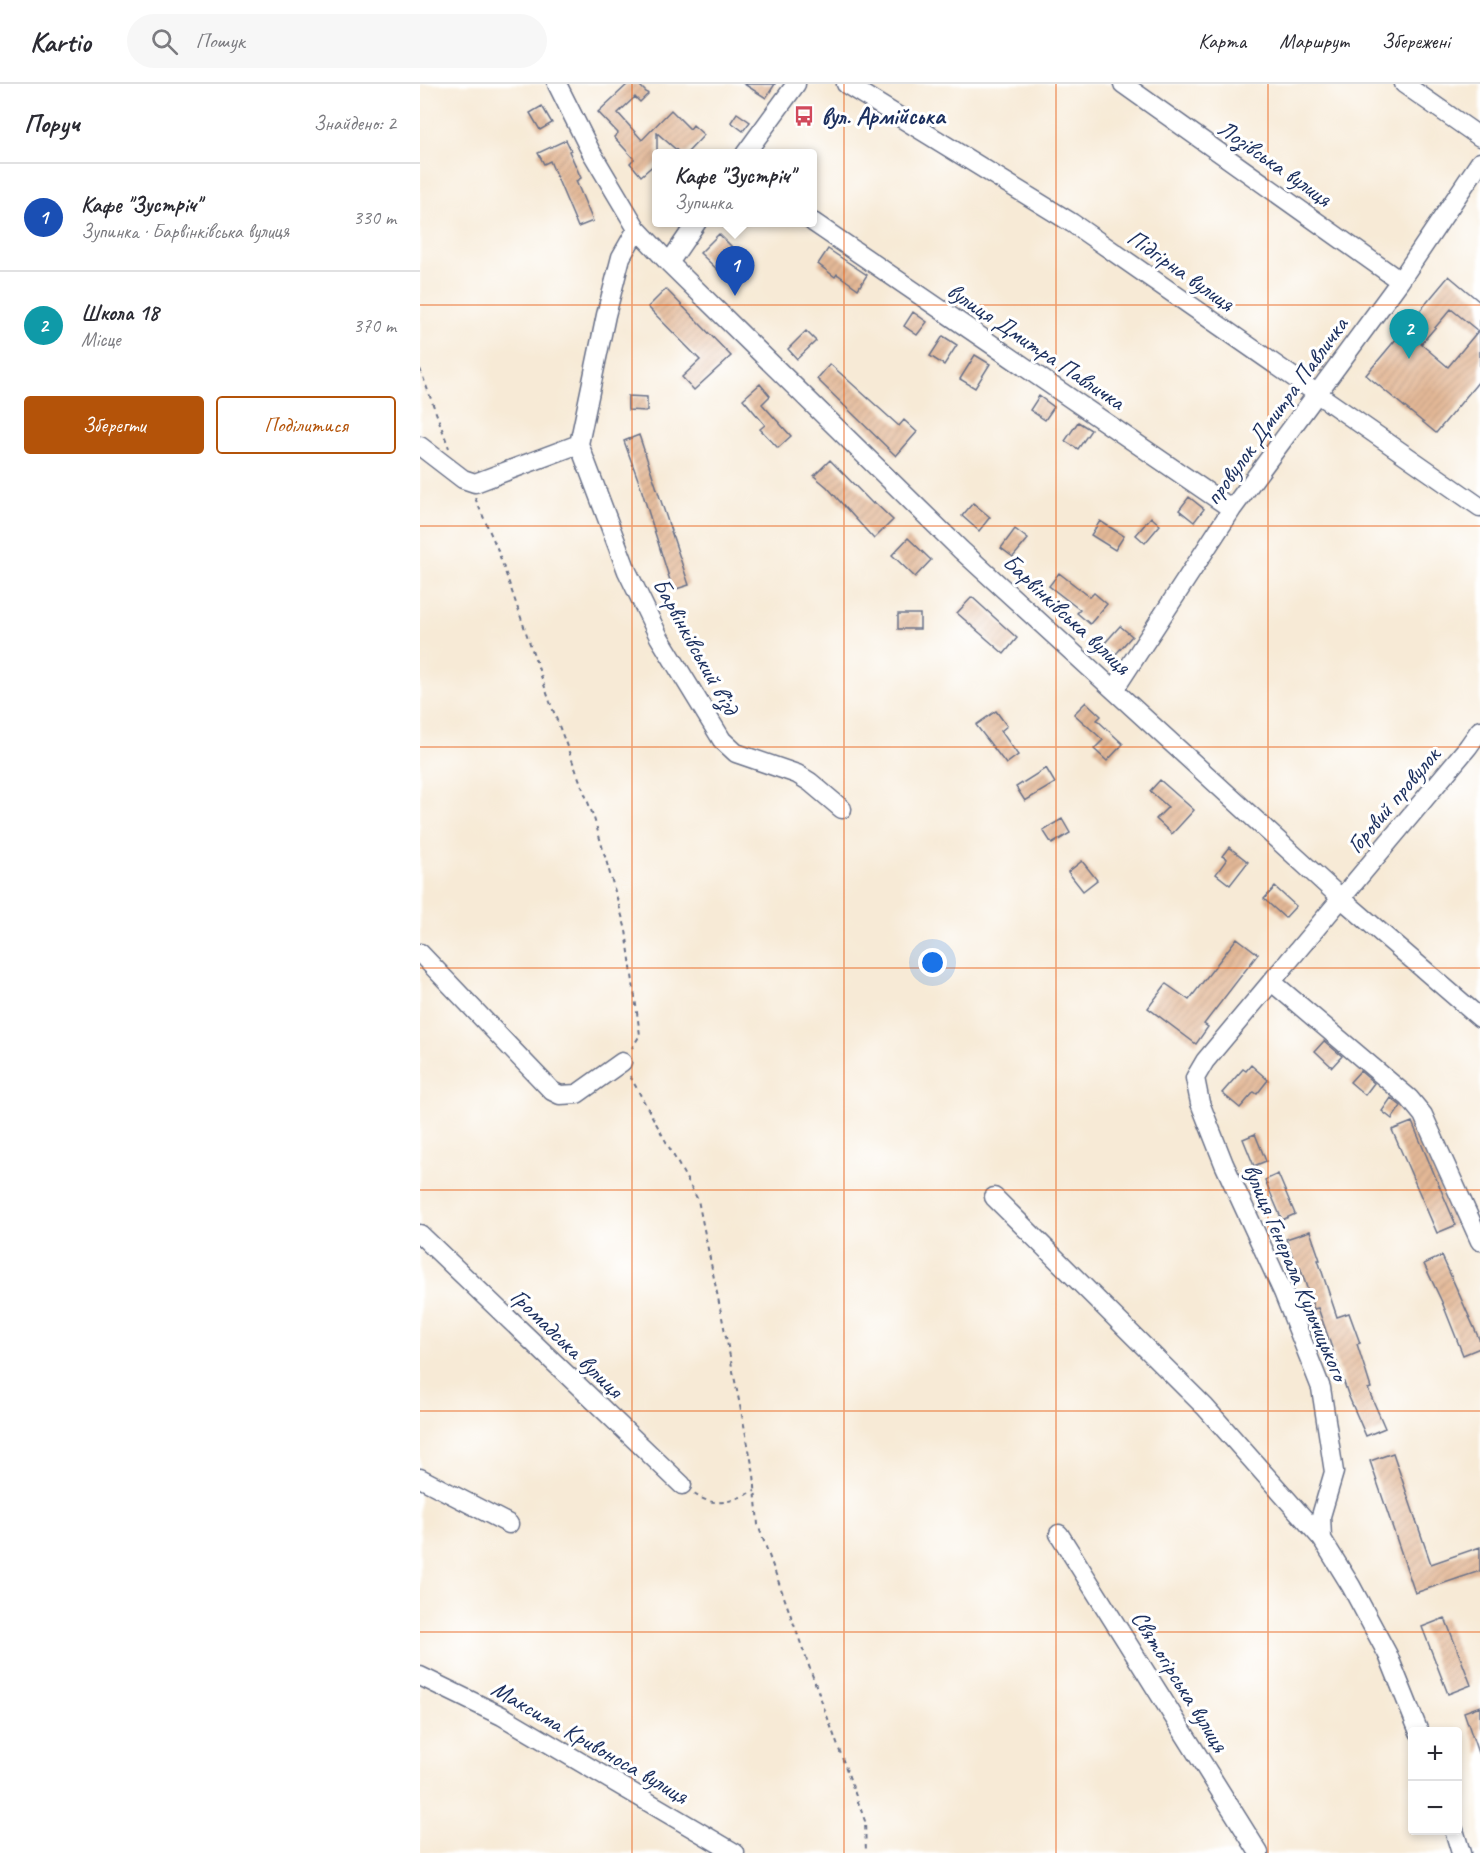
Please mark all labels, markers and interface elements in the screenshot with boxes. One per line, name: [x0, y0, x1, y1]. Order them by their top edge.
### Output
search box: [127, 14, 547, 68]
text: Kartio: [30, 24, 91, 59]
icon: search: [148, 25, 181, 58]
text: Пошук: [196, 27, 245, 55]
text: Карта: [1198, 28, 1246, 54]
text: Маршрут: [1279, 28, 1349, 54]
text: Збережені: [1382, 28, 1450, 54]
place label: вул. Армійська: [821, 101, 947, 131]
bus stop icon: вул. Армійська: [792, 104, 816, 128]
text: Поруч: [24, 107, 80, 140]
text: Знайдено: 2: [314, 111, 396, 136]
street label: Лозівська вулиця: [1212, 113, 1339, 215]
popup: [652, 149, 817, 227]
text: Кафе "Зустріч": [675, 162, 794, 190]
text: Зупинка: [675, 190, 732, 215]
text: Кафе "Зустріч": [81, 191, 201, 219]
text: 1: [39, 205, 48, 230]
text: 330 m: [353, 205, 396, 230]
text: Зупинка · Барвінківська вулиця: [81, 219, 289, 244]
street label: Підгірна вулиця: [1122, 222, 1241, 319]
pin: 1: [716, 246, 754, 296]
street label: вулиця Дмитра Павличка: [942, 275, 1132, 417]
text: Школа 18: [81, 299, 159, 327]
street label: провулок Дмитра Павличка: [1198, 310, 1355, 511]
pin: 2: [1390, 310, 1428, 359]
text: 2: [39, 313, 48, 338]
text: 370 m: [353, 313, 396, 338]
text: Місце: [81, 327, 121, 352]
button: Зберегти: [24, 396, 204, 454]
button: Поділитися: [216, 396, 396, 454]
street label: Барвінківська вулиця: [997, 547, 1138, 682]
street label: Барвінківський в’їзд: [645, 572, 747, 722]
street label: Горовий провулок: [1340, 739, 1448, 859]
your location: [918, 948, 947, 977]
street label: вулиця Генерала Кульчицького: [1237, 1159, 1356, 1387]
street label: Громадська вулиця: [504, 1282, 631, 1406]
street label: Святогірська вулиця: [1125, 1605, 1236, 1758]
street label: Максима Кривоноса вулиця: [486, 1673, 695, 1811]
map controls: [1408, 1727, 1462, 1835]
button: +: [1408, 1727, 1462, 1781]
button: −: [1408, 1781, 1462, 1835]

